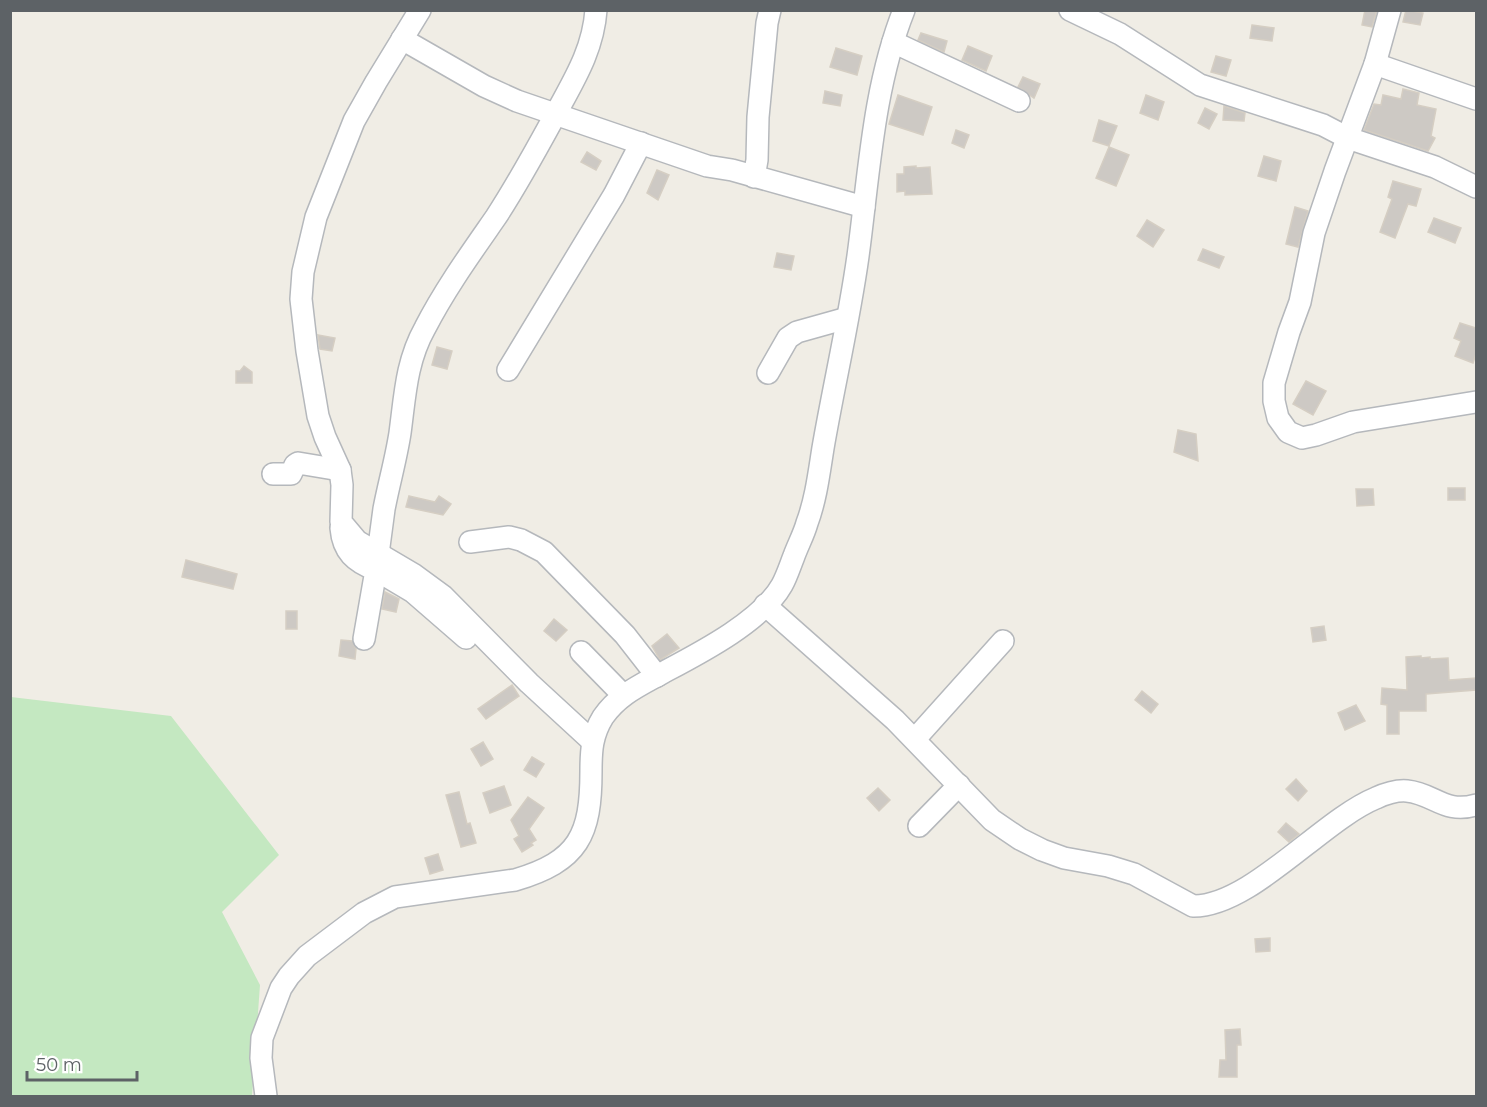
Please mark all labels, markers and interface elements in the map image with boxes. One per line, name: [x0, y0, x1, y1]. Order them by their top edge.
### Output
scale bar: [27, 1044, 136, 1082]
text: 50 m: [36, 1054, 82, 1076]

